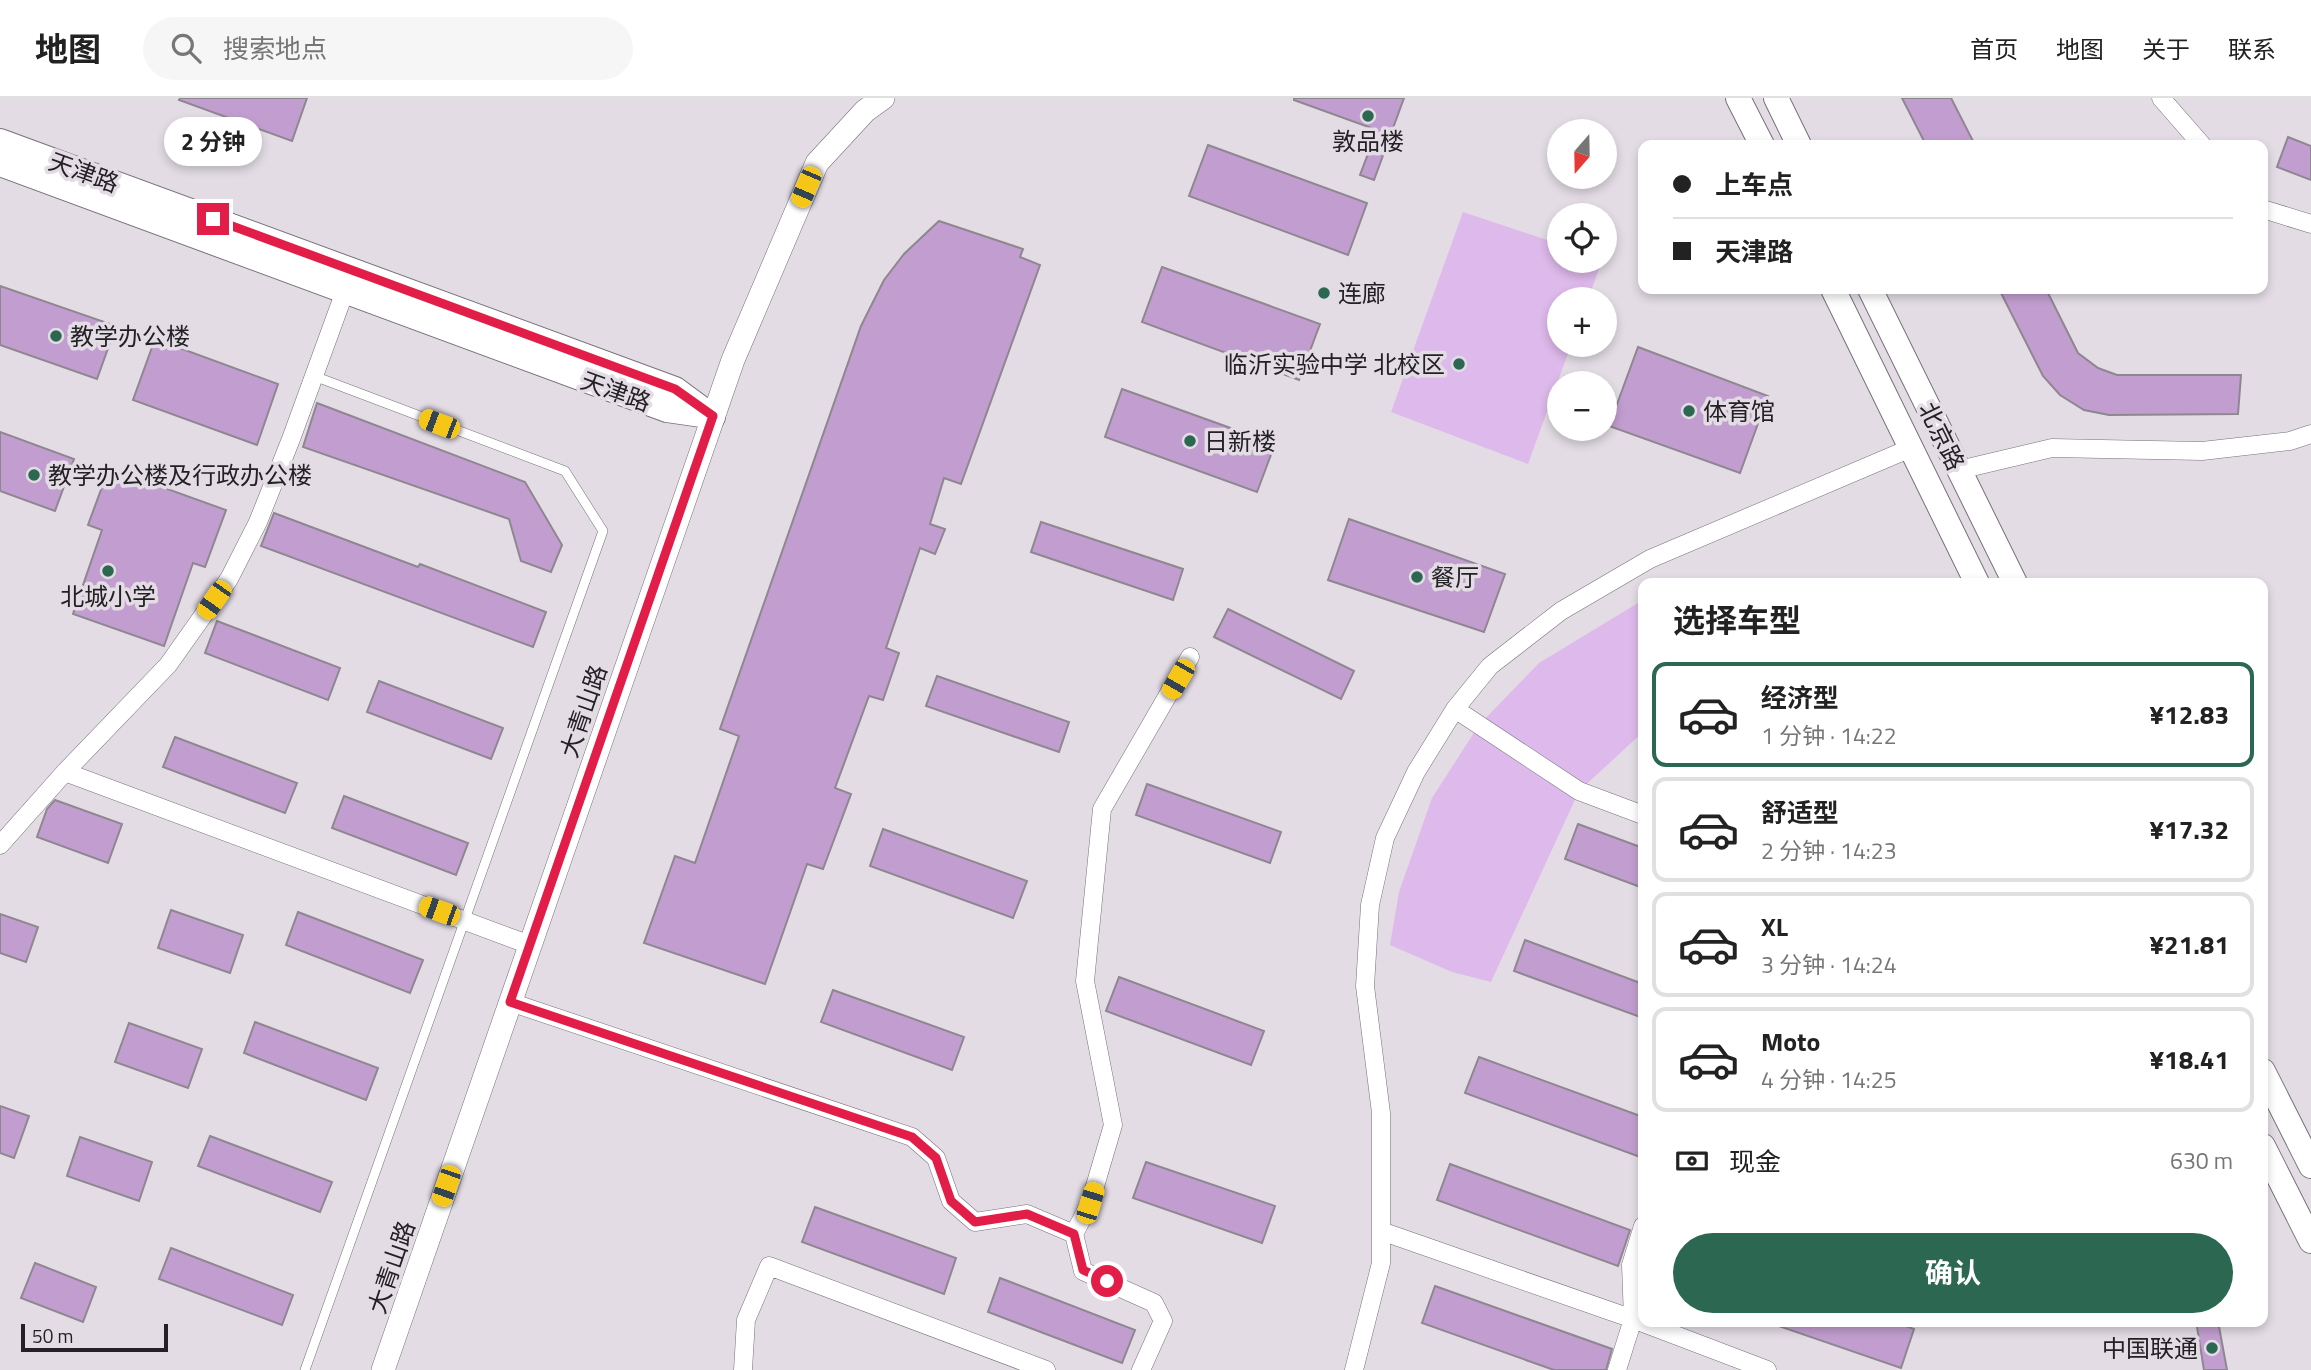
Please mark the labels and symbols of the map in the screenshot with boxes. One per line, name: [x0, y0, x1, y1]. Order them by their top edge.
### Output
marker: 敦品楼: [1360, 108, 1376, 124]
callout: 2 分钟: [164, 117, 262, 166]
north arrow: [1547, 119, 1617, 189]
place label: 敦品楼: [1332, 123, 1404, 159]
street label: 天津路: [44, 143, 124, 201]
car: [789, 164, 824, 210]
route end: [197, 203, 229, 235]
place label: 连廊: [1338, 275, 1386, 311]
marker: 连廊: [1316, 285, 1332, 301]
place label: 教学办公楼: [70, 318, 190, 354]
marker: 教学办公楼: [48, 328, 64, 344]
place label: 临沂实验中学 北校区: [1224, 346, 1445, 382]
marker: 临沂实验中学 北校区: [1451, 356, 1467, 372]
street label: 天津路: [576, 362, 656, 420]
place label: 体育馆: [1703, 393, 1775, 429]
street label: 北京路: [1910, 396, 1974, 476]
marker: 体育馆: [1681, 403, 1697, 419]
car: [416, 407, 463, 441]
place label: 日新楼: [1204, 423, 1276, 459]
marker: 日新楼: [1182, 433, 1198, 449]
place label: 教学办公楼及行政办公楼: [48, 457, 312, 493]
marker: 教学办公楼及行政办公楼: [26, 467, 42, 483]
place label: 餐厅: [1431, 559, 1479, 595]
marker: 北城小学: [100, 563, 116, 579]
marker: 餐厅: [1409, 569, 1425, 585]
car: [194, 577, 235, 623]
place label: 北城小学: [60, 578, 156, 614]
car: [1159, 656, 1198, 702]
street label: 大青山路: [550, 660, 616, 762]
car: [416, 894, 463, 928]
car: [430, 1163, 463, 1209]
car: [1074, 1180, 1107, 1226]
street label: 大青山路: [358, 1216, 424, 1318]
route start: [1091, 1265, 1123, 1297]
scale bar: [21, 1321, 168, 1353]
place label: 中国联通: [2102, 1330, 2198, 1366]
marker: 中国联通: [2204, 1340, 2220, 1356]

